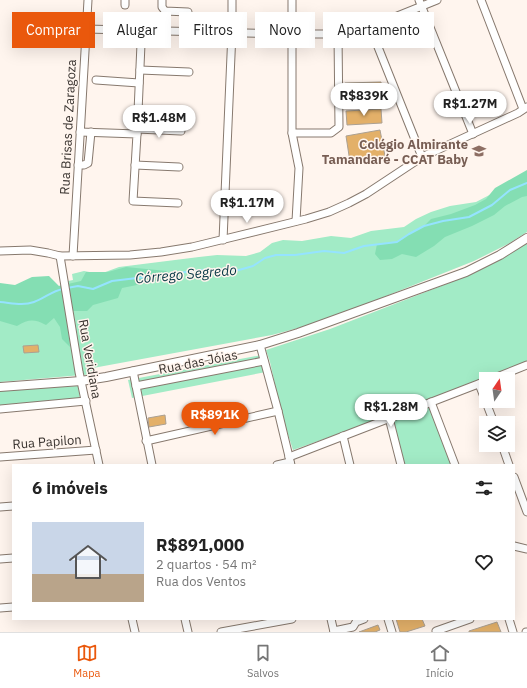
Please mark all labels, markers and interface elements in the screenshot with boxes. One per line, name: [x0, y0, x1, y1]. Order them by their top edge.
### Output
chip: Comprar: [12, 12, 95, 48]
chip: Alugar: [103, 12, 171, 48]
chip: Filtros: [179, 12, 247, 48]
chip: Novo: [255, 12, 315, 48]
chip: Apartamento: [323, 12, 434, 48]
street label: Rua Brisas de Zaragoza: [56, 59, 80, 195]
pin: R$839K: [331, 83, 397, 117]
text: R$839K: [339, 87, 389, 104]
pin: R$1.27M: [433, 91, 507, 125]
text: R$1.27M: [443, 95, 497, 112]
pin: R$1.48M: [122, 105, 196, 139]
text: R$1.48M: [132, 109, 186, 126]
place label: Colégio Almirante Tamandaré - CCAT Baby: [322, 136, 468, 168]
school or university icon: Colégio Almirante Tamandaré - CCAT Baby: [471, 143, 487, 159]
pin: R$1.17M: [210, 190, 284, 224]
text: R$1.17M: [220, 194, 274, 211]
water label: Córrego Segredo: [134, 261, 238, 287]
street label: Rua Veridiana: [75, 318, 105, 400]
street label: Rua das Jóias: [157, 346, 239, 378]
north arrow: [479, 372, 515, 408]
map controls: [479, 372, 515, 452]
pin: R$1.28M: [354, 394, 428, 428]
text: R$1.28M: [364, 398, 418, 415]
pin: R$891K: [182, 402, 248, 436]
text: R$891K: [190, 406, 240, 423]
button: layers: [479, 416, 515, 452]
street label: Rua Papilon: [12, 431, 82, 453]
text: 6 imóveis: [32, 477, 108, 499]
icon: filters: [473, 477, 495, 499]
text: R$891,000: [156, 534, 244, 556]
icon: home: [64, 538, 112, 586]
icon: heart: [473, 551, 495, 573]
text: 2 quartos · 54 m²: [156, 556, 257, 573]
text: Rua dos Ventos: [156, 573, 246, 590]
tab: Mapa: [73, 642, 100, 680]
tab: Salvos: [247, 642, 279, 680]
tab: Início: [426, 642, 454, 680]

